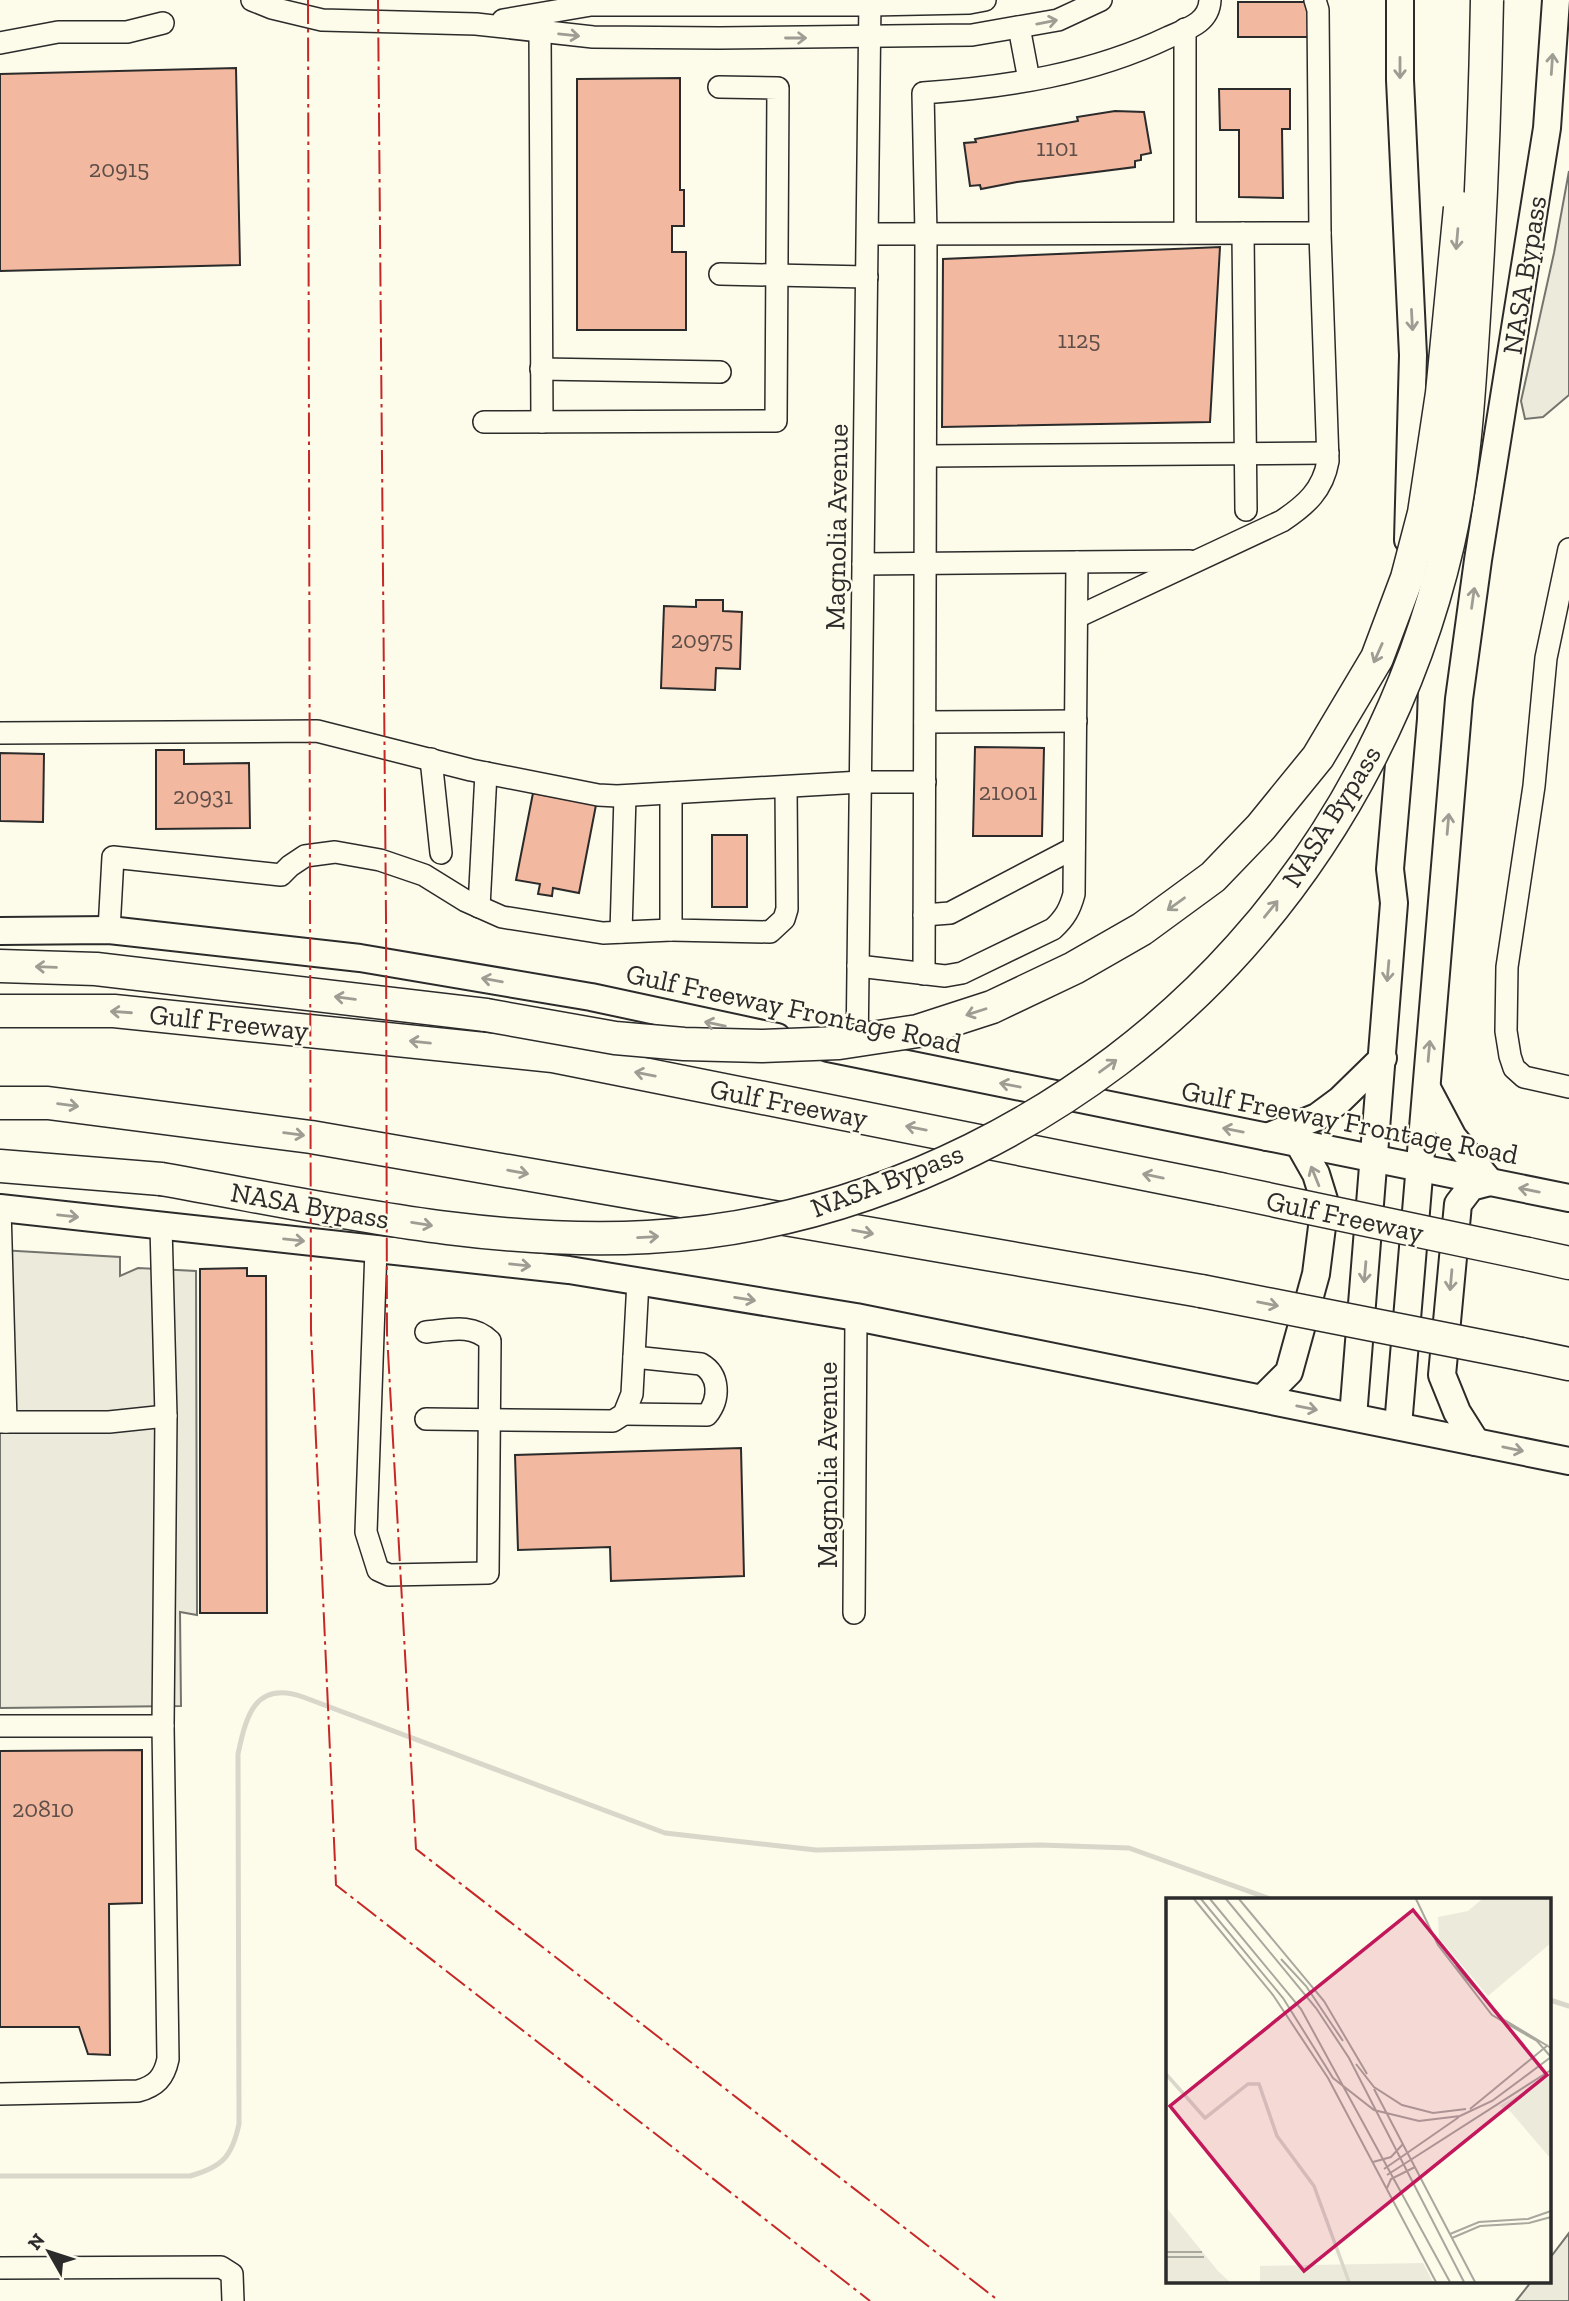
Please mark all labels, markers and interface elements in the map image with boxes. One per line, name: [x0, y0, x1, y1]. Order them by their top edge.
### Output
one-way arrow: [1035, 15, 1058, 28]
one-way arrow: [557, 28, 579, 41]
one-way arrow: [784, 31, 807, 45]
one-way arrow: [1546, 53, 1559, 76]
one-way arrow: [1393, 56, 1407, 79]
house number: 1101: [1036, 133, 1078, 162]
house number: 20915: [89, 154, 149, 183]
street label: NASA Bypass: [1496, 193, 1553, 357]
one-way arrow: [1450, 228, 1463, 250]
one-way arrow: [1405, 308, 1418, 331]
house number: 1125: [1057, 325, 1101, 354]
street label: Magnolia Avenue: [818, 423, 855, 631]
one-way arrow: [1466, 587, 1479, 610]
house number: 20975: [671, 625, 733, 654]
one-way arrow: [1371, 642, 1384, 664]
street label: NASA Bypass: [1275, 739, 1388, 893]
house number: 21001: [979, 777, 1037, 806]
house number: 20931: [173, 781, 233, 810]
one-way arrow: [1442, 813, 1455, 836]
one-way arrow: [1167, 897, 1186, 911]
one-way arrow: [1264, 901, 1279, 919]
street label: Gulf Freeway Frontage Road: [623, 957, 965, 1060]
one-way arrow: [1381, 960, 1394, 982]
one-way arrow: [34, 961, 57, 974]
one-way arrow: [481, 973, 504, 986]
one-way arrow: [334, 991, 357, 1004]
street label: Gulf Freeway: [148, 998, 311, 1047]
one-way arrow: [109, 1005, 132, 1018]
one-way arrow: [966, 1007, 988, 1019]
one-way arrow: [704, 1016, 727, 1030]
one-way arrow: [409, 1035, 432, 1048]
one-way arrow: [1423, 1040, 1436, 1063]
one-way arrow: [1098, 1059, 1117, 1073]
one-way arrow: [634, 1067, 657, 1080]
street label: Gulf Freeway: [707, 1072, 871, 1135]
street label: Gulf Freeway Frontage Road: [1179, 1074, 1521, 1171]
one-way arrow: [999, 1078, 1022, 1092]
one-way arrow: [56, 1099, 79, 1112]
one-way arrow: [905, 1120, 928, 1134]
one-way arrow: [1222, 1123, 1245, 1137]
one-way arrow: [282, 1128, 305, 1141]
street label: NASA Bypass: [806, 1136, 968, 1225]
one-way arrow: [506, 1166, 529, 1180]
one-way arrow: [1308, 1166, 1321, 1188]
one-way arrow: [1142, 1168, 1165, 1182]
street label: NASA Bypass: [228, 1175, 392, 1236]
one-way arrow: [1518, 1182, 1541, 1196]
street label: Gulf Freeway: [1263, 1184, 1427, 1249]
one-way arrow: [56, 1209, 79, 1222]
one-way arrow: [410, 1218, 432, 1231]
one-way arrow: [851, 1226, 874, 1239]
one-way arrow: [636, 1230, 659, 1243]
one-way arrow: [282, 1234, 305, 1247]
one-way arrow: [508, 1258, 531, 1271]
one-way arrow: [1358, 1260, 1371, 1283]
one-way arrow: [1444, 1269, 1457, 1291]
one-way arrow: [733, 1293, 756, 1306]
one-way arrow: [1256, 1298, 1279, 1312]
street label: Magnolia Avenue: [811, 1362, 844, 1568]
one-way arrow: [1295, 1401, 1318, 1415]
one-way arrow: [1501, 1443, 1524, 1457]
house number: 20810: [12, 1794, 74, 1823]
inset map: [1166, 1898, 1552, 2284]
north arrow: [14, 2217, 84, 2287]
text: N: [23, 2229, 50, 2254]

